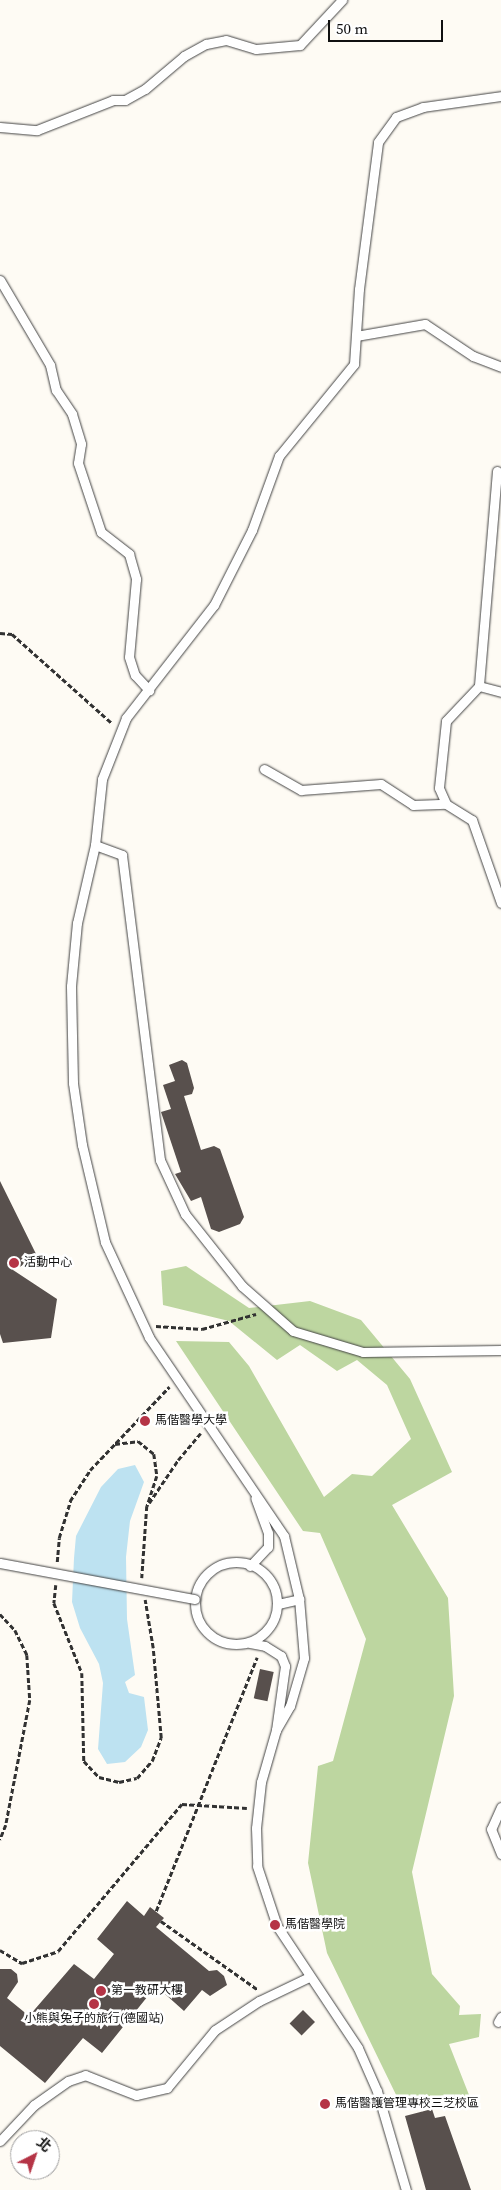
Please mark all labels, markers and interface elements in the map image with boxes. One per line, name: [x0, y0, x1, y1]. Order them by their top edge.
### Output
scale bar: [331, 10, 446, 42]
text: 50 m: [336, 18, 368, 39]
place label: 活動中心: [24, 1256, 72, 1270]
marker: 活動中心: [8, 1257, 20, 1269]
place label: 馬偕醫學大學: [155, 1414, 227, 1428]
marker: 馬偕醫學大學: [139, 1415, 151, 1427]
place label: 馬偕醫學院: [285, 1918, 345, 1932]
marker: 馬偕醫學院: [269, 1919, 281, 1931]
place label: 第一教研大樓: [111, 1984, 183, 1998]
marker: 第一教研大樓: [95, 1985, 107, 1997]
marker: 小熊與兔子的旅行(德國站): [88, 1998, 100, 2010]
place label: 小熊與兔子的旅行(德國站): [24, 2012, 164, 2026]
place label: 馬偕醫護管理專校三芝校區: [335, 2097, 479, 2111]
marker: 馬偕醫護管理專校三芝校區: [319, 2098, 331, 2110]
north arrow: [10, 2130, 60, 2180]
text: 北: [32, 2132, 56, 2157]

